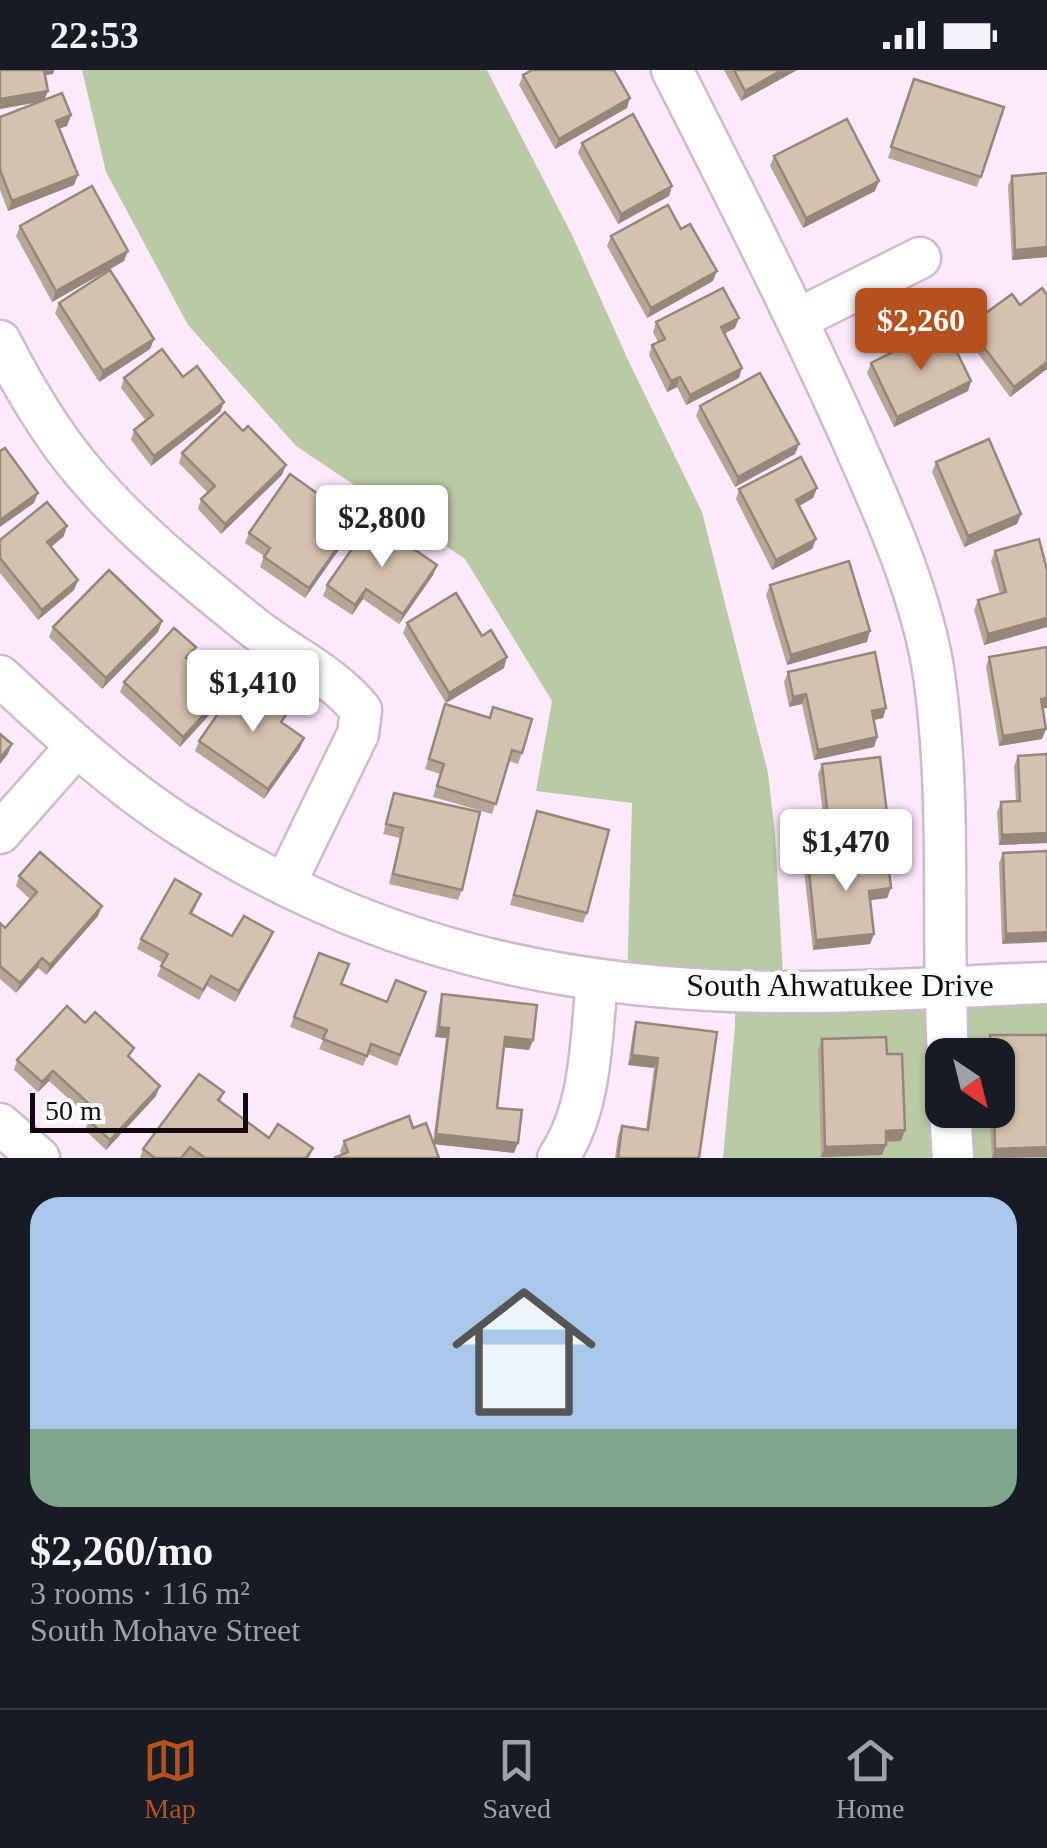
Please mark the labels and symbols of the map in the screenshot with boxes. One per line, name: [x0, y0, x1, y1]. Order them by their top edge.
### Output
pin: $2,260: [840, 288, 1002, 373]
pin: $2,800: [301, 485, 463, 570]
pin: $1,410: [172, 650, 334, 735]
pin: $1,470: [765, 809, 927, 894]
street label: South Ahwatukee Drive: [686, 967, 994, 1003]
north arrow: [925, 1038, 1015, 1128]
scale bar: [30, 1088, 248, 1132]

